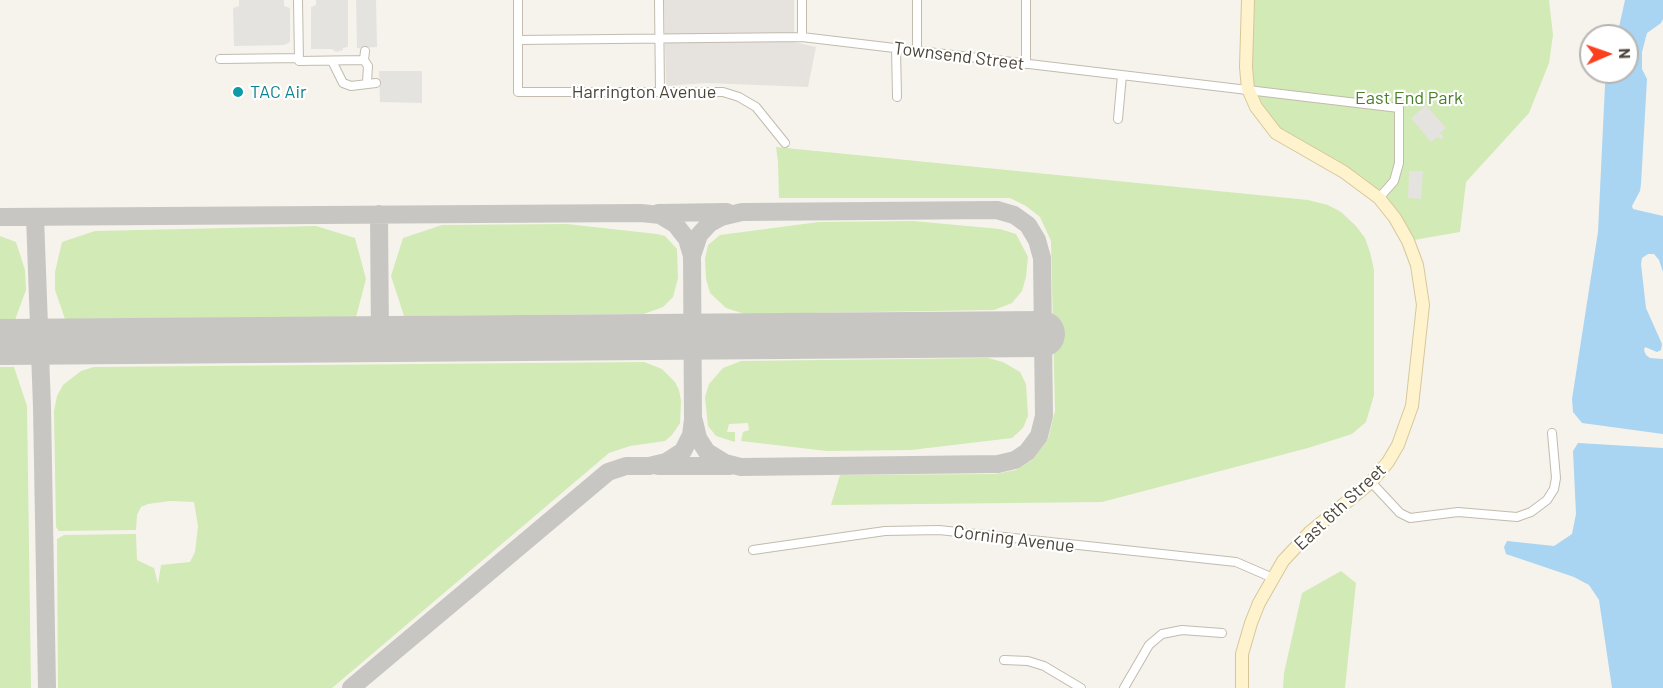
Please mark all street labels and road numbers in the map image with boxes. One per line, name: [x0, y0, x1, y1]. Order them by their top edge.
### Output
street label: Townsend Street: [892, 37, 1026, 75]
street label: Harrington Avenue: [572, 81, 716, 103]
street label: East 6th Street: [1290, 459, 1390, 555]
street label: Corning Avenue: [952, 521, 1076, 557]

